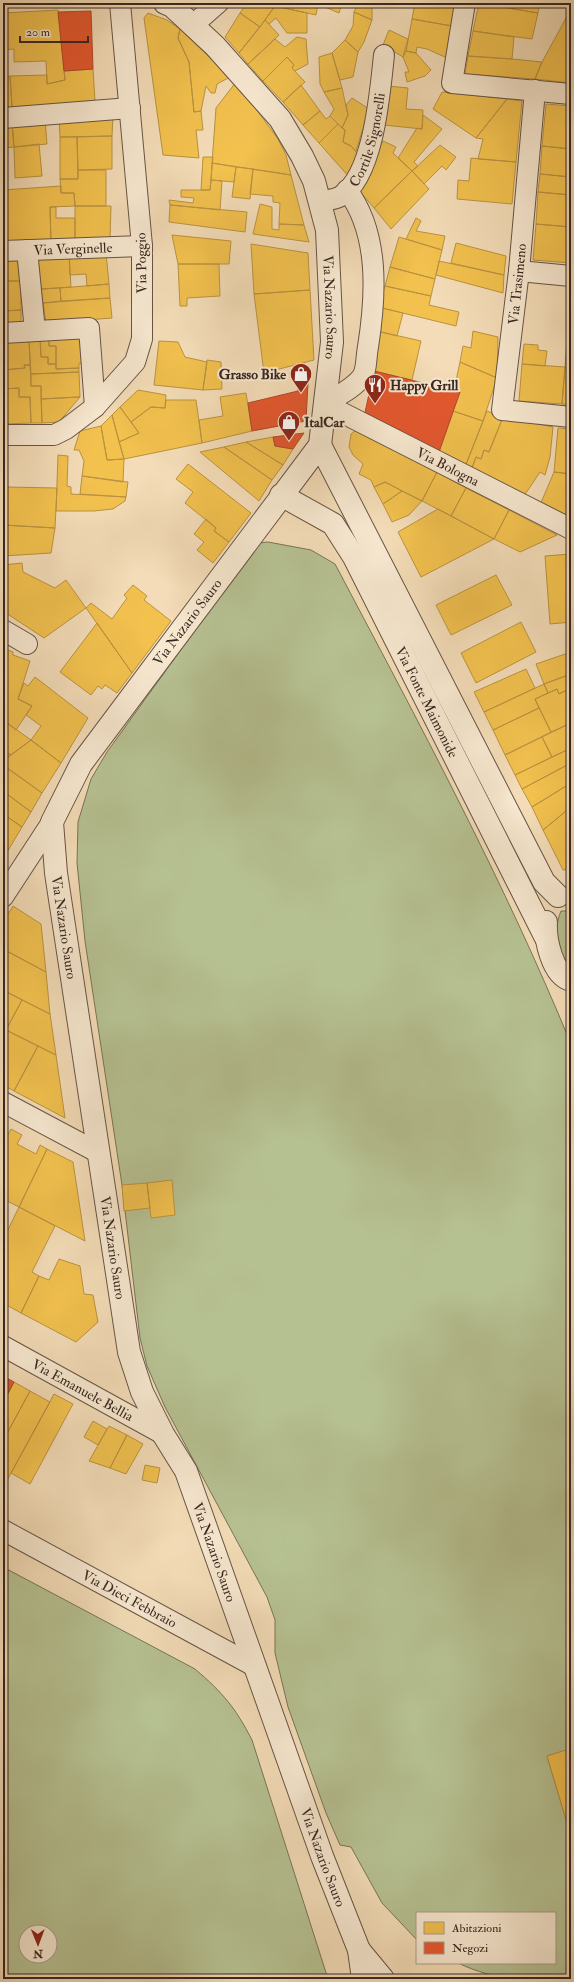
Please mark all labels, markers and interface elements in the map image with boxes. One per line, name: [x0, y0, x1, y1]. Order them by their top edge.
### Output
scale bar: [20, 18, 88, 44]
text: 20 m: [26, 25, 51, 40]
street label: Cortile Signorelli: [346, 92, 389, 190]
street label: Via Poggio: [132, 232, 151, 294]
street label: Via Verginelle: [33, 239, 113, 259]
street label: Via Trasimeno: [505, 243, 530, 325]
street label: Via Nazario Sauro: [319, 255, 340, 360]
shop icon: Grasso Bike: [288, 361, 314, 394]
place label: Grasso Bike: [219, 366, 286, 383]
restaurant icon: Happy Grill: [362, 372, 388, 405]
place label: Happy Grill: [390, 377, 459, 395]
shop icon: ItalCar: [276, 409, 302, 442]
place label: ItalCar: [304, 414, 345, 431]
street label: Via Bologna: [413, 444, 482, 490]
street label: Via Nazario Sauro: [149, 575, 226, 669]
street label: Via Fonte Maimonide: [392, 644, 462, 761]
street label: Via Nazario Sauro: [48, 875, 80, 980]
street label: Via Nazario Sauro: [96, 1195, 129, 1301]
street label: Via Emanuele Bellia: [29, 1356, 136, 1425]
street label: Via Nazario Sauro: [189, 1500, 240, 1604]
street label: Via Dieci Febbraio: [79, 1567, 180, 1632]
street label: Via Nazario Sauro: [297, 1806, 349, 1909]
legend: [416, 1912, 556, 1964]
text: Abitazioni: [451, 1921, 502, 1936]
north arrow: [18, 1924, 58, 1964]
text: Negozi: [452, 1941, 488, 1956]
text: N: [32, 1947, 44, 1960]

